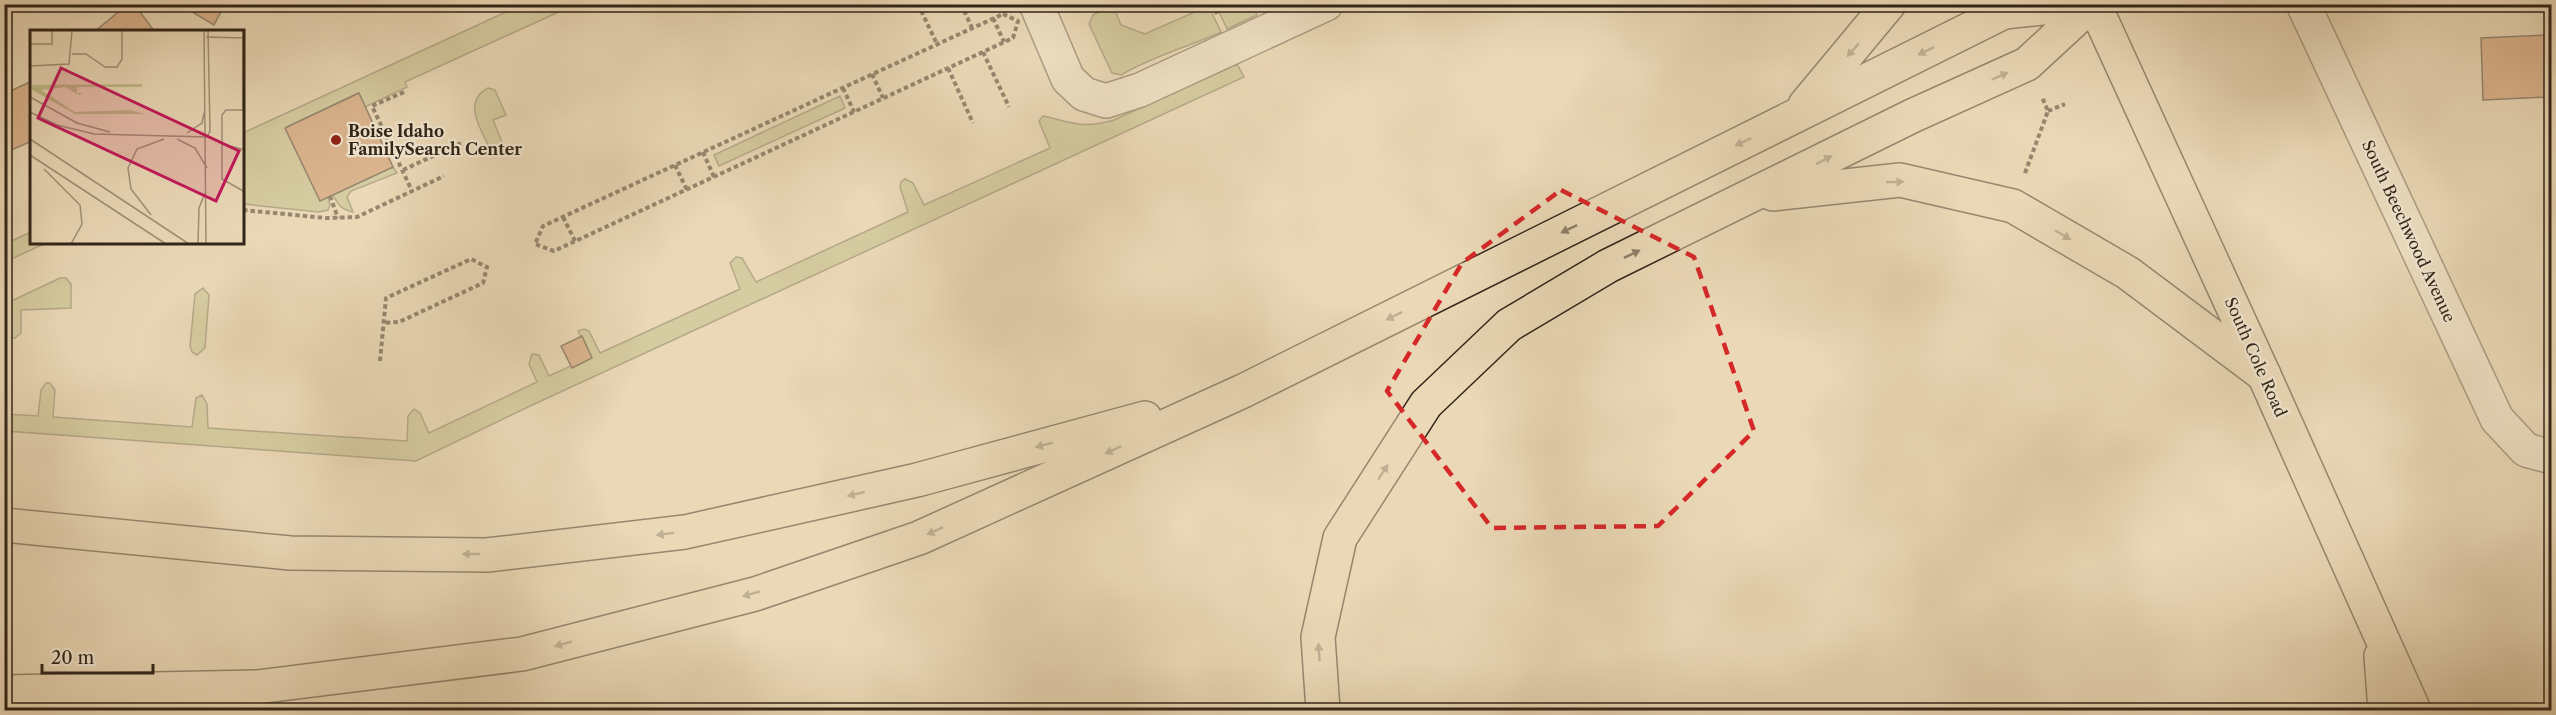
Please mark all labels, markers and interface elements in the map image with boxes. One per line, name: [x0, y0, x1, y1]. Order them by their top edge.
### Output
inset map: [30, 30, 244, 244]
one-way arrow: [1846, 42, 1859, 58]
one-way arrow: [1917, 47, 1934, 56]
one-way arrow: [1992, 71, 2010, 81]
place label: Boise Idaho FamilySearch Center: [348, 121, 522, 159]
marker: Boise Idaho FamilySearch Center: [329, 133, 343, 147]
one-way arrow: [1735, 137, 1752, 147]
street label: South Beechwood Avenue: [2358, 137, 2460, 325]
one-way arrow: [1816, 155, 1833, 165]
one-way arrow: [1886, 177, 1905, 187]
one-way arrow: [1560, 224, 1577, 233]
one-way arrow: [2055, 230, 2071, 241]
one-way arrow: [1624, 250, 1641, 259]
street label: South Cole Road: [2221, 294, 2291, 420]
one-way arrow: [1386, 311, 1403, 320]
one-way arrow: [1035, 441, 1053, 450]
one-way arrow: [1103, 445, 1121, 455]
one-way arrow: [1377, 464, 1388, 480]
one-way arrow: [846, 489, 865, 499]
one-way arrow: [926, 526, 944, 536]
one-way arrow: [655, 529, 674, 539]
one-way arrow: [462, 550, 481, 559]
one-way arrow: [742, 590, 760, 600]
scale bar: [42, 637, 153, 675]
one-way arrow: [553, 639, 572, 649]
one-way arrow: [1314, 643, 1323, 662]
text: 20 m: [51, 647, 95, 669]

